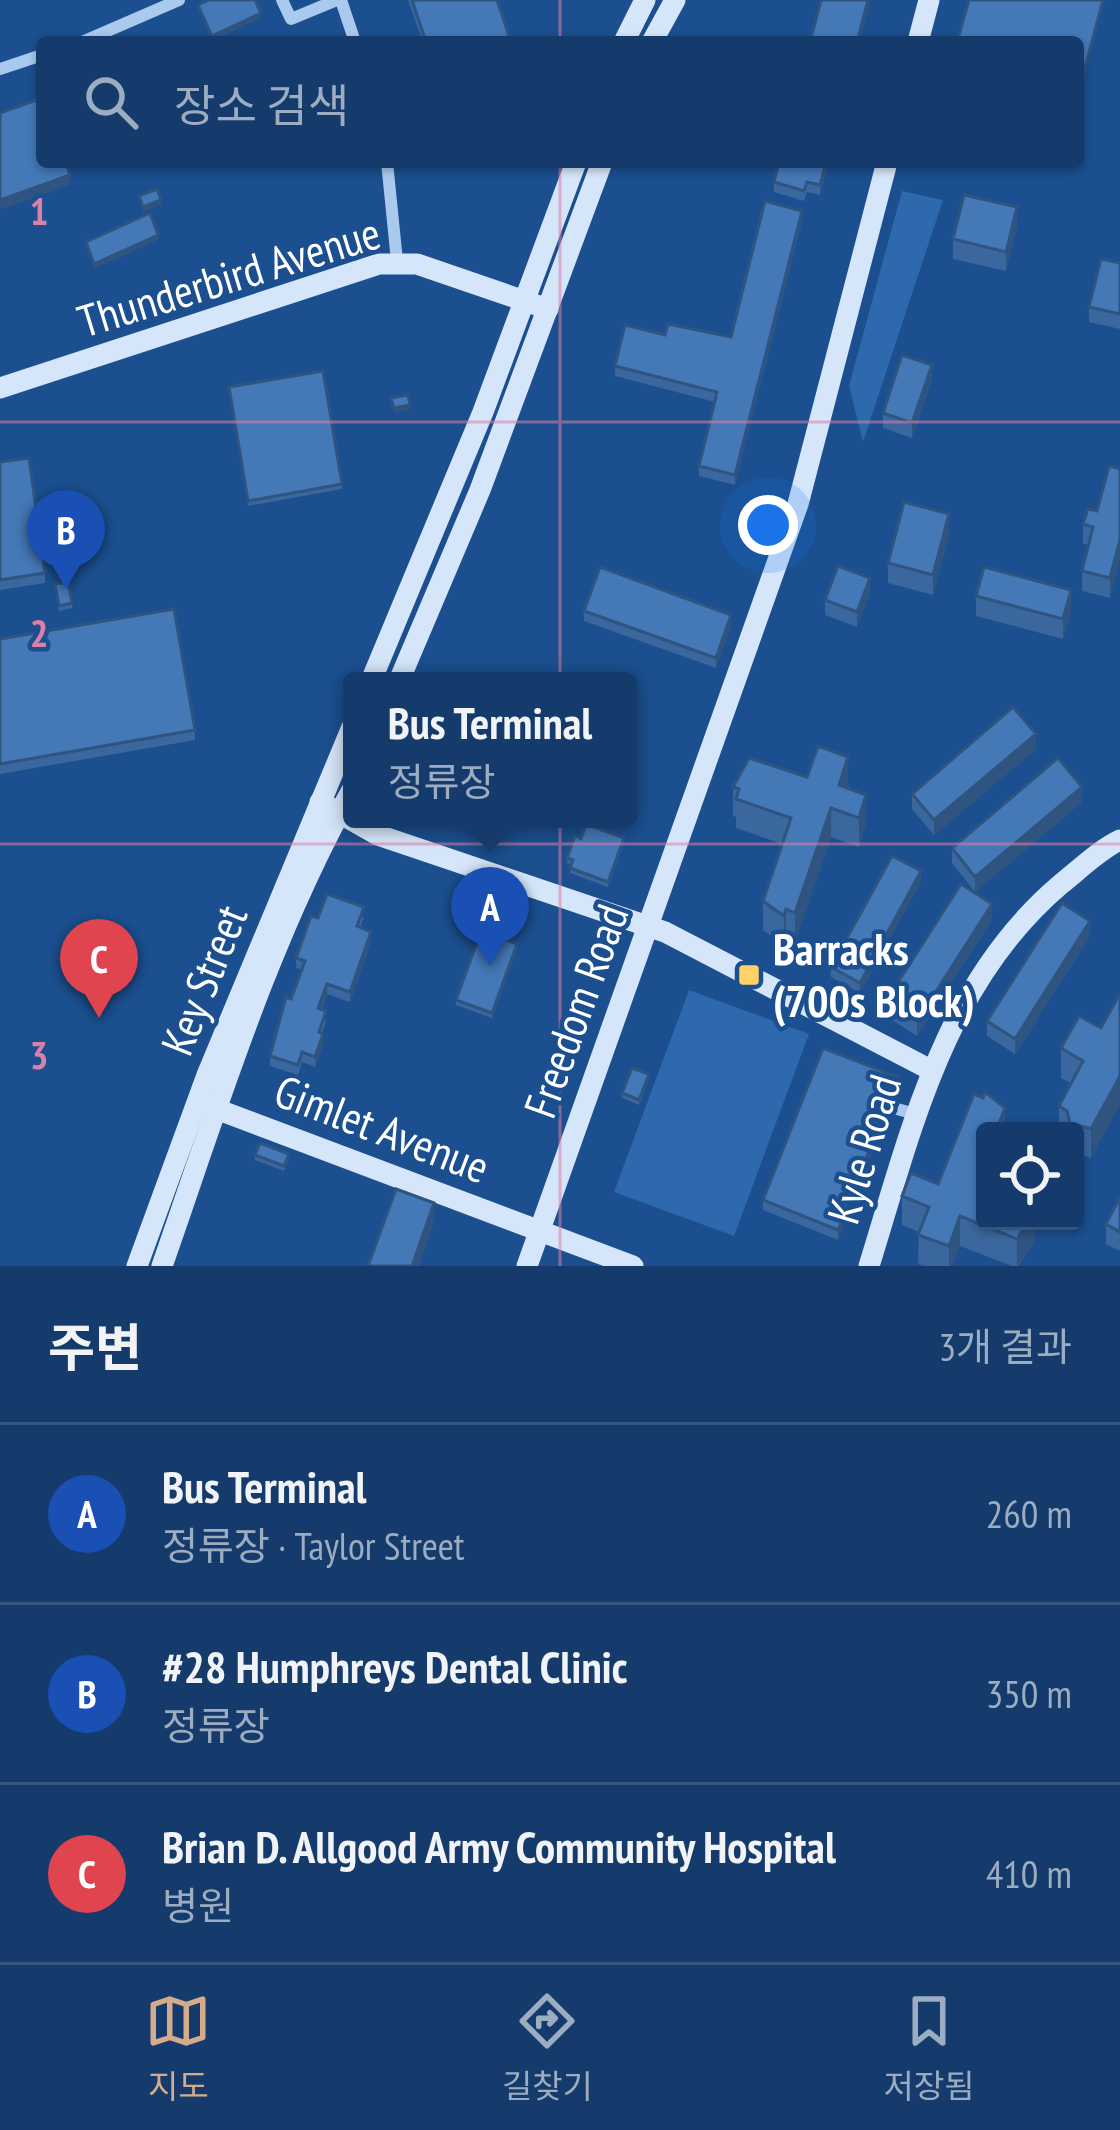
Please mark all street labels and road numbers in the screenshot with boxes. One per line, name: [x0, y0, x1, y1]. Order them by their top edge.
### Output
street label: Thunderbird Avenue: [71, 203, 387, 350]
street label: Key Street: [147, 896, 260, 1063]
street label: Freedom Road: [510, 896, 640, 1125]
street label: Gimlet Avenue: [267, 1061, 498, 1195]
street label: Kyle Road: [813, 1067, 913, 1230]

